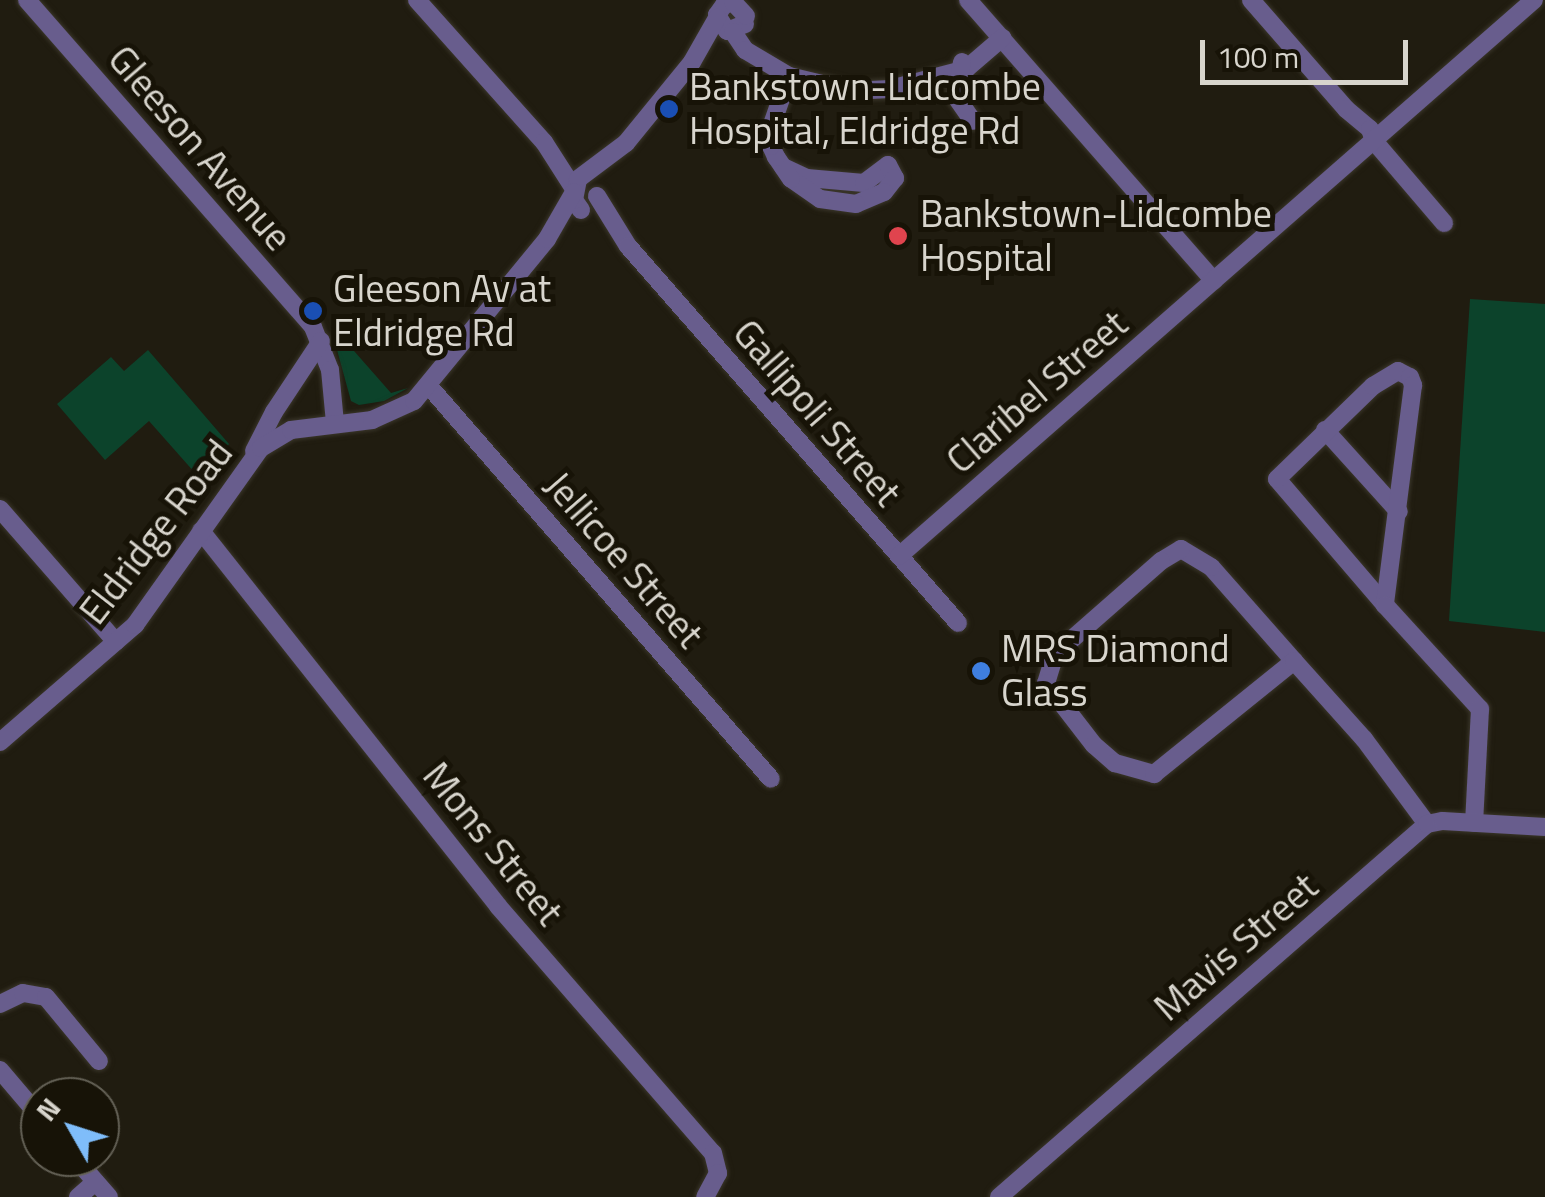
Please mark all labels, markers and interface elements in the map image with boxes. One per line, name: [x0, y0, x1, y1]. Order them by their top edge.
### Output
scale bar: [1205, 20, 1412, 82]
text: 100 m: [1217, 34, 1299, 80]
street label: Gleeson Avenue: [99, 36, 301, 260]
place label: Bankstown-Lidcombe Hospital, Eldridge Rd: [689, 64, 1041, 153]
marker: Bankstown-Lidcombe Hospital, Eldridge Rd: [658, 98, 680, 120]
place label: Bankstown-Lidcombe Hospital: [920, 191, 1272, 280]
marker: Bankstown-Lidcombe Hospital: [885, 223, 911, 249]
place label: Gleeson Av at Eldridge Rd: [333, 266, 551, 356]
marker: Gleeson Av at Eldridge Rd: [302, 300, 324, 322]
street label: Claribel Street: [937, 301, 1137, 483]
street label: Gallipoli Street: [724, 311, 910, 515]
street label: Eldridge Road: [70, 431, 242, 633]
street label: Jellicoe Street: [535, 463, 713, 657]
place label: MRS Diamond Glass: [1001, 626, 1229, 716]
marker: MRS Diamond Glass: [970, 660, 992, 682]
street label: Mons Street: [414, 753, 572, 935]
street label: Mavis Street: [1145, 864, 1327, 1030]
north arrow: [20, 1077, 120, 1177]
text: N: [25, 1088, 71, 1130]

